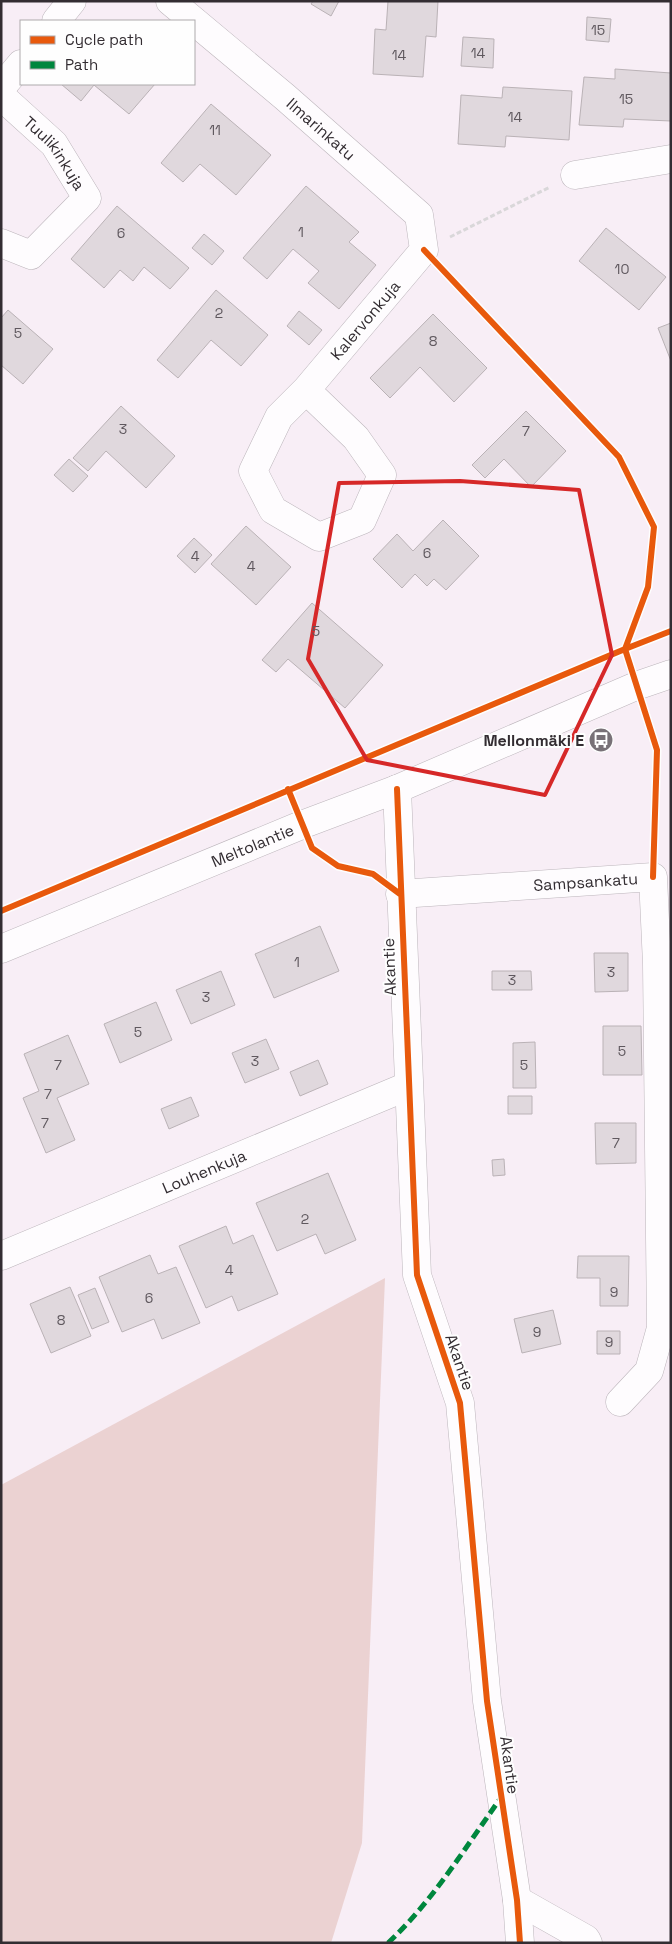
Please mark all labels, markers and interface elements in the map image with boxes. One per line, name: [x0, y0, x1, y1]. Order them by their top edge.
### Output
legend: [20, 20, 195, 85]
house number: 15: [591, 21, 605, 39]
text: Cycle path: [65, 30, 143, 49]
house number: 14: [471, 44, 486, 62]
house number: 14: [392, 46, 407, 64]
text: Path: [65, 55, 98, 74]
house number: 15: [619, 90, 633, 108]
street label: Ilmarinkatu: [282, 93, 360, 165]
house number: 14: [508, 108, 523, 126]
street label: Tuulikinkuja: [19, 112, 90, 194]
house number: 11: [209, 121, 221, 139]
house number: 1: [298, 223, 304, 241]
house number: 6: [117, 224, 125, 242]
house number: 10: [615, 260, 629, 278]
street label: Kalervonkuja: [326, 276, 405, 365]
house number: 2: [215, 304, 223, 322]
house number: 5: [14, 324, 22, 342]
house number: 8: [429, 332, 438, 350]
house number: 3: [119, 420, 127, 438]
house number: 7: [522, 422, 530, 440]
house number: 6: [423, 544, 431, 562]
house number: 4: [191, 547, 200, 565]
house number: 4: [247, 557, 256, 575]
house number: 5: [312, 622, 320, 640]
bus stop icon: Mellonmäki E: [588, 727, 614, 753]
place label: Mellonmäki E: [483, 730, 584, 751]
street label: Meltolantie: [208, 819, 297, 872]
street label: Sampsankatu: [533, 868, 639, 896]
street label: Akantie: [378, 938, 401, 996]
house number: 1: [294, 953, 300, 971]
house number: 3: [607, 963, 615, 981]
house number: 3: [508, 971, 516, 989]
house number: 3: [202, 988, 210, 1006]
house number: 5: [134, 1023, 142, 1041]
house number: 5: [618, 1042, 626, 1060]
house number: 3: [251, 1052, 259, 1070]
house number: 7: [54, 1056, 62, 1074]
house number: 5: [520, 1056, 528, 1074]
house number: 7: [44, 1085, 52, 1103]
house number: 7: [41, 1114, 49, 1132]
house number: 7: [612, 1134, 620, 1152]
street label: Louhenkuja: [159, 1145, 249, 1199]
house number: 2: [301, 1210, 309, 1228]
house number: 4: [225, 1261, 234, 1279]
house number: 9: [610, 1283, 618, 1301]
house number: 6: [145, 1289, 153, 1307]
house number: 8: [57, 1311, 66, 1329]
house number: 9: [533, 1323, 541, 1341]
street label: Akantie: [440, 1331, 479, 1393]
house number: 9: [605, 1333, 613, 1351]
street label: Akantie: [495, 1735, 524, 1795]

